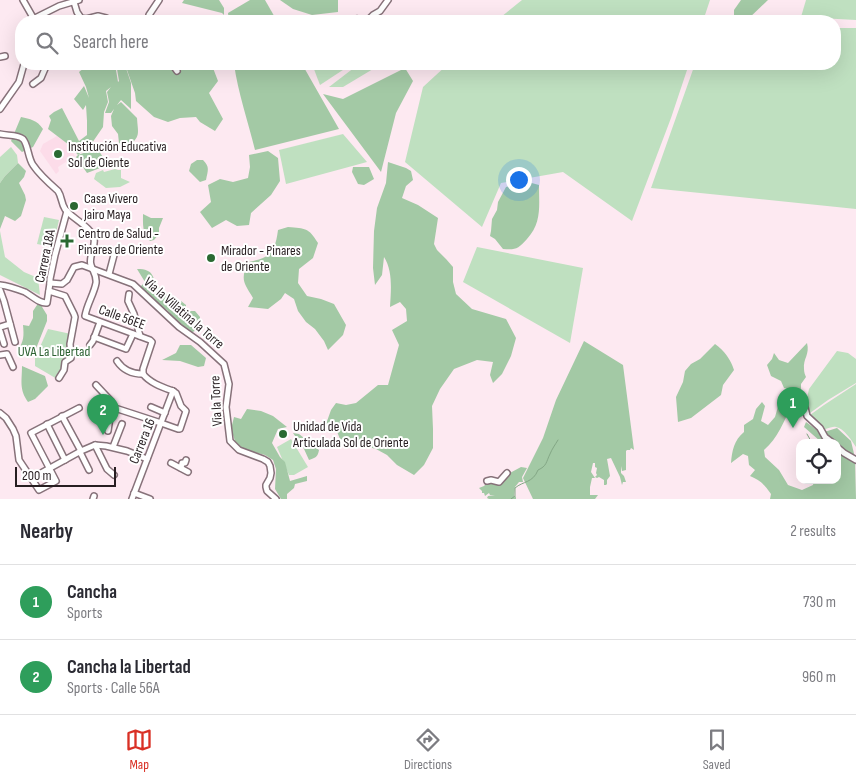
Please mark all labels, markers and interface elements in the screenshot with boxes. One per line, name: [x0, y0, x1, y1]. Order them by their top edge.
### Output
search box: [15, 15, 841, 70]
icon: search: [33, 29, 61, 57]
text: Search here: [73, 31, 149, 54]
place label: Institución Educativa Sol de Oiente: [68, 138, 167, 171]
marker: Institución Educativa Sol de Oiente: [52, 148, 64, 160]
your location: [506, 167, 532, 193]
place label: Casa Vivero Jairo Maya: [83, 190, 138, 223]
marker: Casa Vivero Jairo Maya: [68, 200, 80, 212]
place label: Centro de Salud - Pinares de Oriente: [78, 225, 163, 258]
street label: Carrera 18A: [31, 227, 59, 284]
marker: Centro de Salud - Pinares de Oriente: [60, 234, 74, 248]
place label: Mirador - Pinares de Oriente: [221, 242, 301, 275]
marker: Mirador - Pinares de Oriente: [205, 252, 217, 264]
street label: Vía la Villatina la Torre: [140, 273, 228, 353]
street label: Calle 56EE: [96, 301, 148, 333]
park label: UVA La Libertad: [18, 343, 90, 360]
street label: Via la Torre: [206, 375, 226, 427]
pin: 1: [777, 387, 809, 428]
pin: 2: [87, 394, 119, 435]
street label: Carrera 16: [125, 416, 159, 466]
place label: Unidad de Vida Articulada Sol de Oriente: [292, 418, 409, 451]
marker: Unidad de Vida Articulada Sol de Oriente: [277, 428, 289, 440]
map controls: [796, 439, 841, 484]
button: locate: [796, 439, 841, 484]
scale bar: [15, 464, 116, 487]
text: 200 m: [22, 467, 51, 484]
text: Nearby: [20, 519, 73, 544]
text: 2 results: [790, 522, 836, 541]
text: Cancha: [67, 581, 117, 604]
text: 1: [33, 593, 39, 612]
text: 730 m: [803, 593, 836, 612]
text: Sports: [67, 604, 102, 623]
text: Cancha la Libertad: [67, 656, 191, 679]
text: 2: [32, 668, 40, 687]
text: 960 m: [802, 668, 836, 687]
text: Sports · Calle 56A: [67, 679, 160, 698]
tab: Map: [125, 726, 153, 773]
tab: Directions: [404, 726, 452, 773]
tab: Saved: [703, 726, 731, 773]

